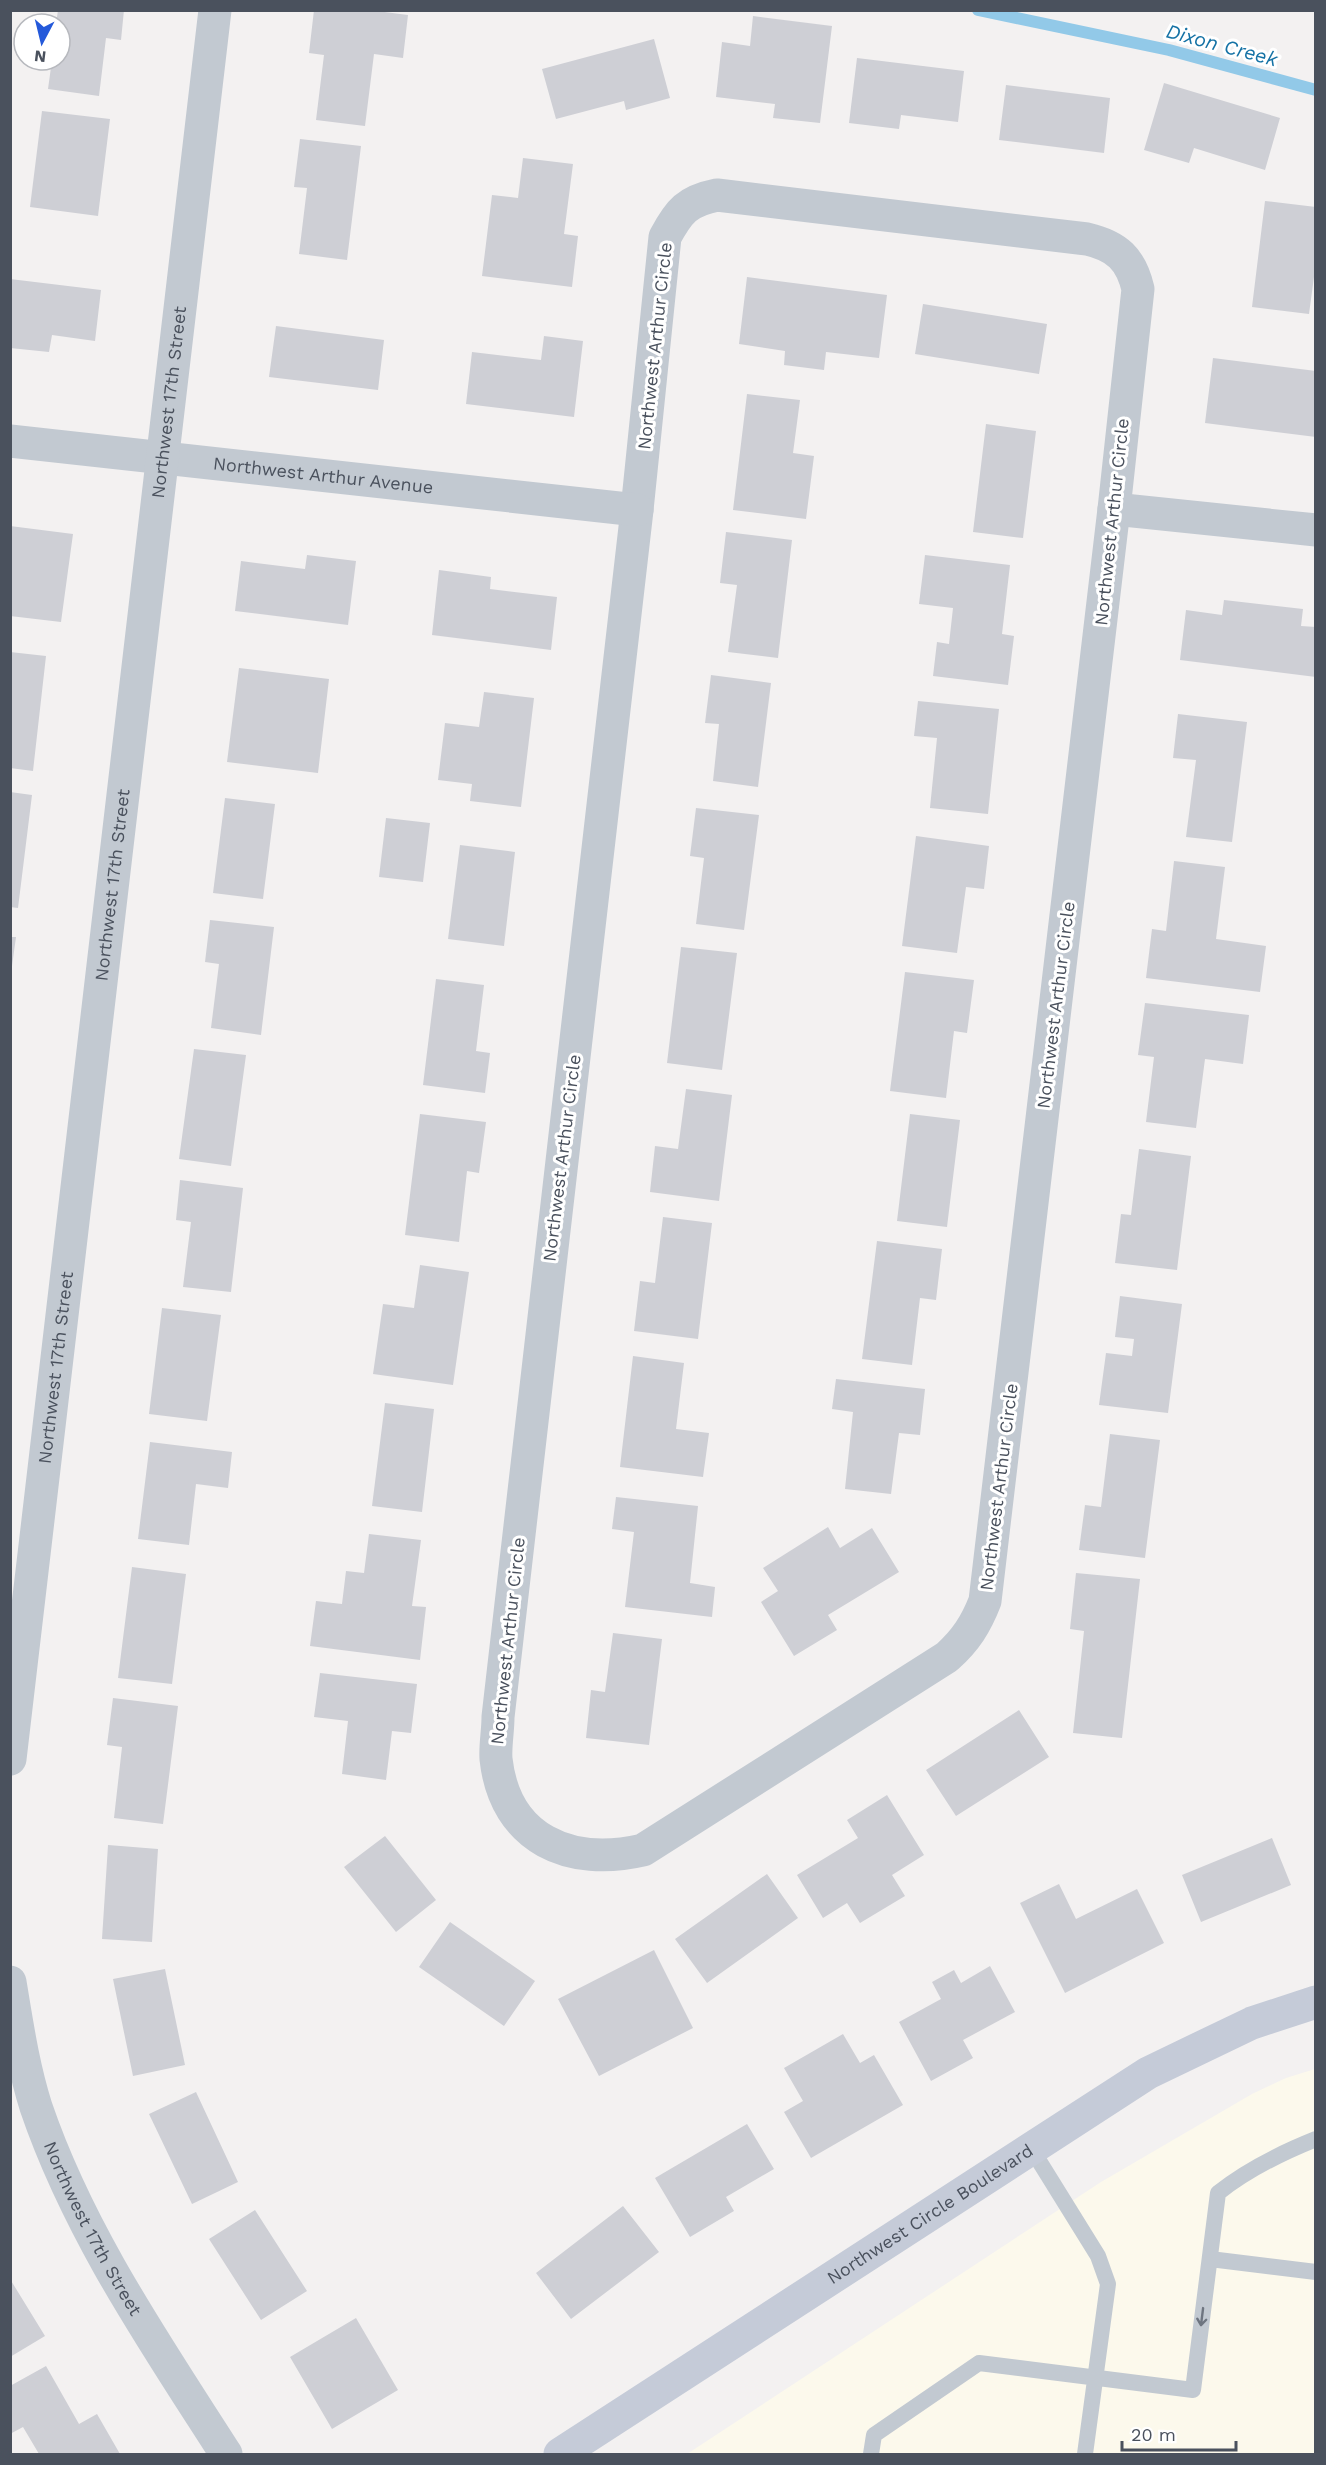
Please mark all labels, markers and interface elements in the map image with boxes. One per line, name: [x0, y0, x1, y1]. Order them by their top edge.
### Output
north arrow: [12, 12, 72, 72]
water label: Dixon Creek: [1164, 19, 1281, 72]
text: N: [33, 46, 47, 67]
street label: Northwest Arthur Circle: [633, 241, 676, 451]
street label: Northwest 17th Street: [147, 304, 190, 500]
street label: Northwest Arthur Circle: [1090, 417, 1133, 627]
street label: Northwest Arthur Avenue: [212, 452, 434, 498]
street label: Northwest 17th Street: [90, 787, 134, 982]
street label: Northwest Arthur Circle: [1032, 900, 1079, 1110]
street label: Northwest Arthur Circle: [538, 1053, 585, 1263]
street label: Northwest 17th Street: [34, 1270, 77, 1465]
street label: Northwest Arthur Circle: [975, 1382, 1022, 1592]
street label: Northwest Arthur Circle: [486, 1536, 529, 1746]
street label: Northwest 17th Street: [40, 2138, 147, 2320]
street label: Northwest Circle Boulevard: [823, 2139, 1037, 2288]
one-way arrow: [1197, 2306, 1208, 2326]
scale bar: [1122, 2414, 1236, 2452]
text: 20 m: [1131, 2424, 1176, 2445]

